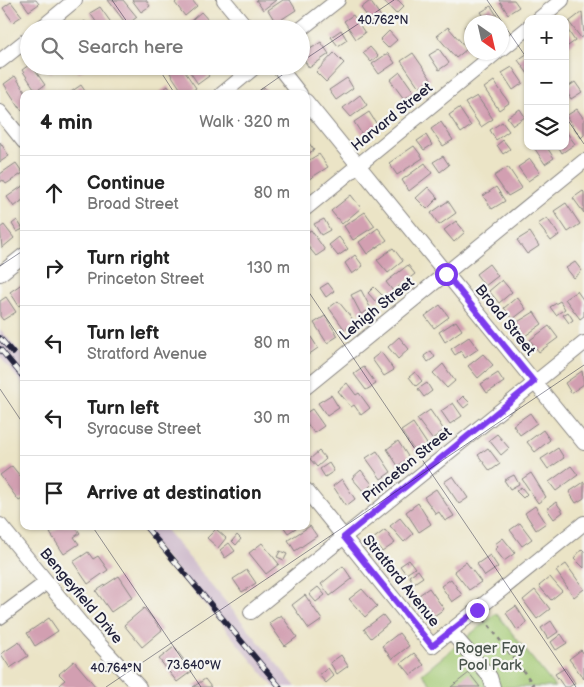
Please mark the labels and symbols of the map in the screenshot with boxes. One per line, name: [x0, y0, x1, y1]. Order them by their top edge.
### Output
text: 40.762°N: [357, 13, 409, 28]
north arrow: [464, 15, 509, 60]
street label: Harvard Street: [348, 78, 437, 156]
route start: [435, 263, 458, 286]
street label: Lehigh Street: [336, 273, 419, 345]
street label: Broad Street: [471, 281, 540, 360]
street label: Princeton Street: [358, 423, 456, 507]
street label: Stratford Avenue: [358, 531, 444, 631]
street label: Bengeyfield Drive: [35, 544, 127, 648]
route end: [466, 599, 489, 622]
park label: Roger Fay Pool Park: [455, 639, 525, 675]
text: 73.640°W: [167, 658, 221, 673]
text: 40.764°N: [90, 661, 142, 676]

